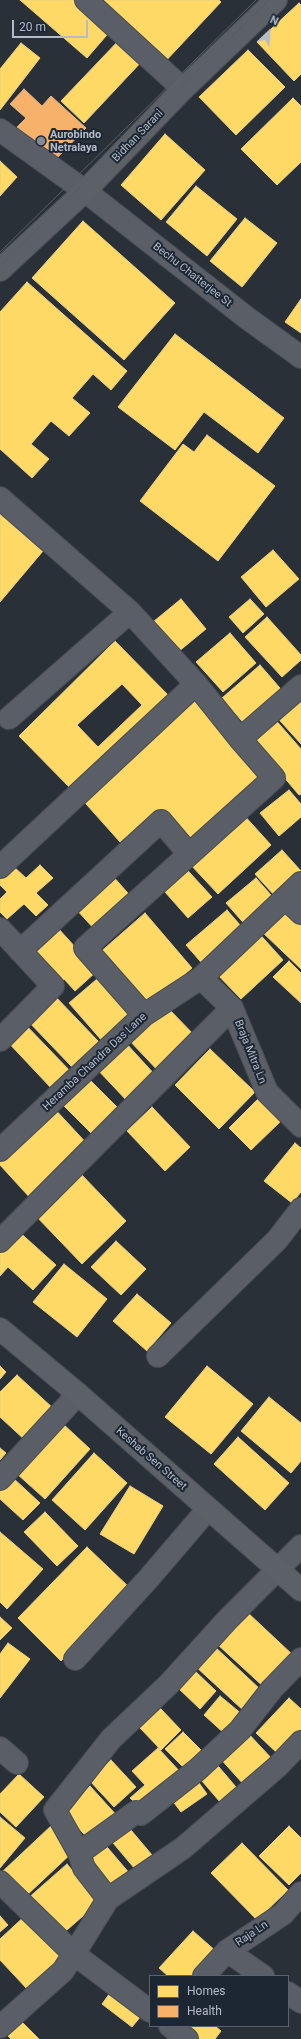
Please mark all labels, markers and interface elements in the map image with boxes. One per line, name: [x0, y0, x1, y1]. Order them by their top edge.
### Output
scale bar: [14, 12, 90, 38]
north arrow: [249, 12, 289, 52]
text: N: [268, 13, 281, 28]
text: 20 m: [19, 20, 46, 34]
street label: Bidhan Sarani: [110, 107, 166, 165]
place label: Aurobindo Netralaya: [50, 128, 101, 154]
marker: Aurobindo Netralaya: [35, 135, 47, 147]
street label: Bechu Chatterjee St: [150, 240, 234, 310]
street label: Heramba Chandra Das Lane: [40, 1011, 150, 1113]
street label: Braja Mitra Ln: [231, 1018, 269, 1086]
street label: Keshab Sen Street: [113, 1425, 189, 1493]
street label: Raja Ln: [233, 1918, 271, 1950]
legend: [149, 1975, 289, 2027]
text: Homes: [187, 1984, 225, 1998]
text: Health: [187, 2004, 222, 2018]

